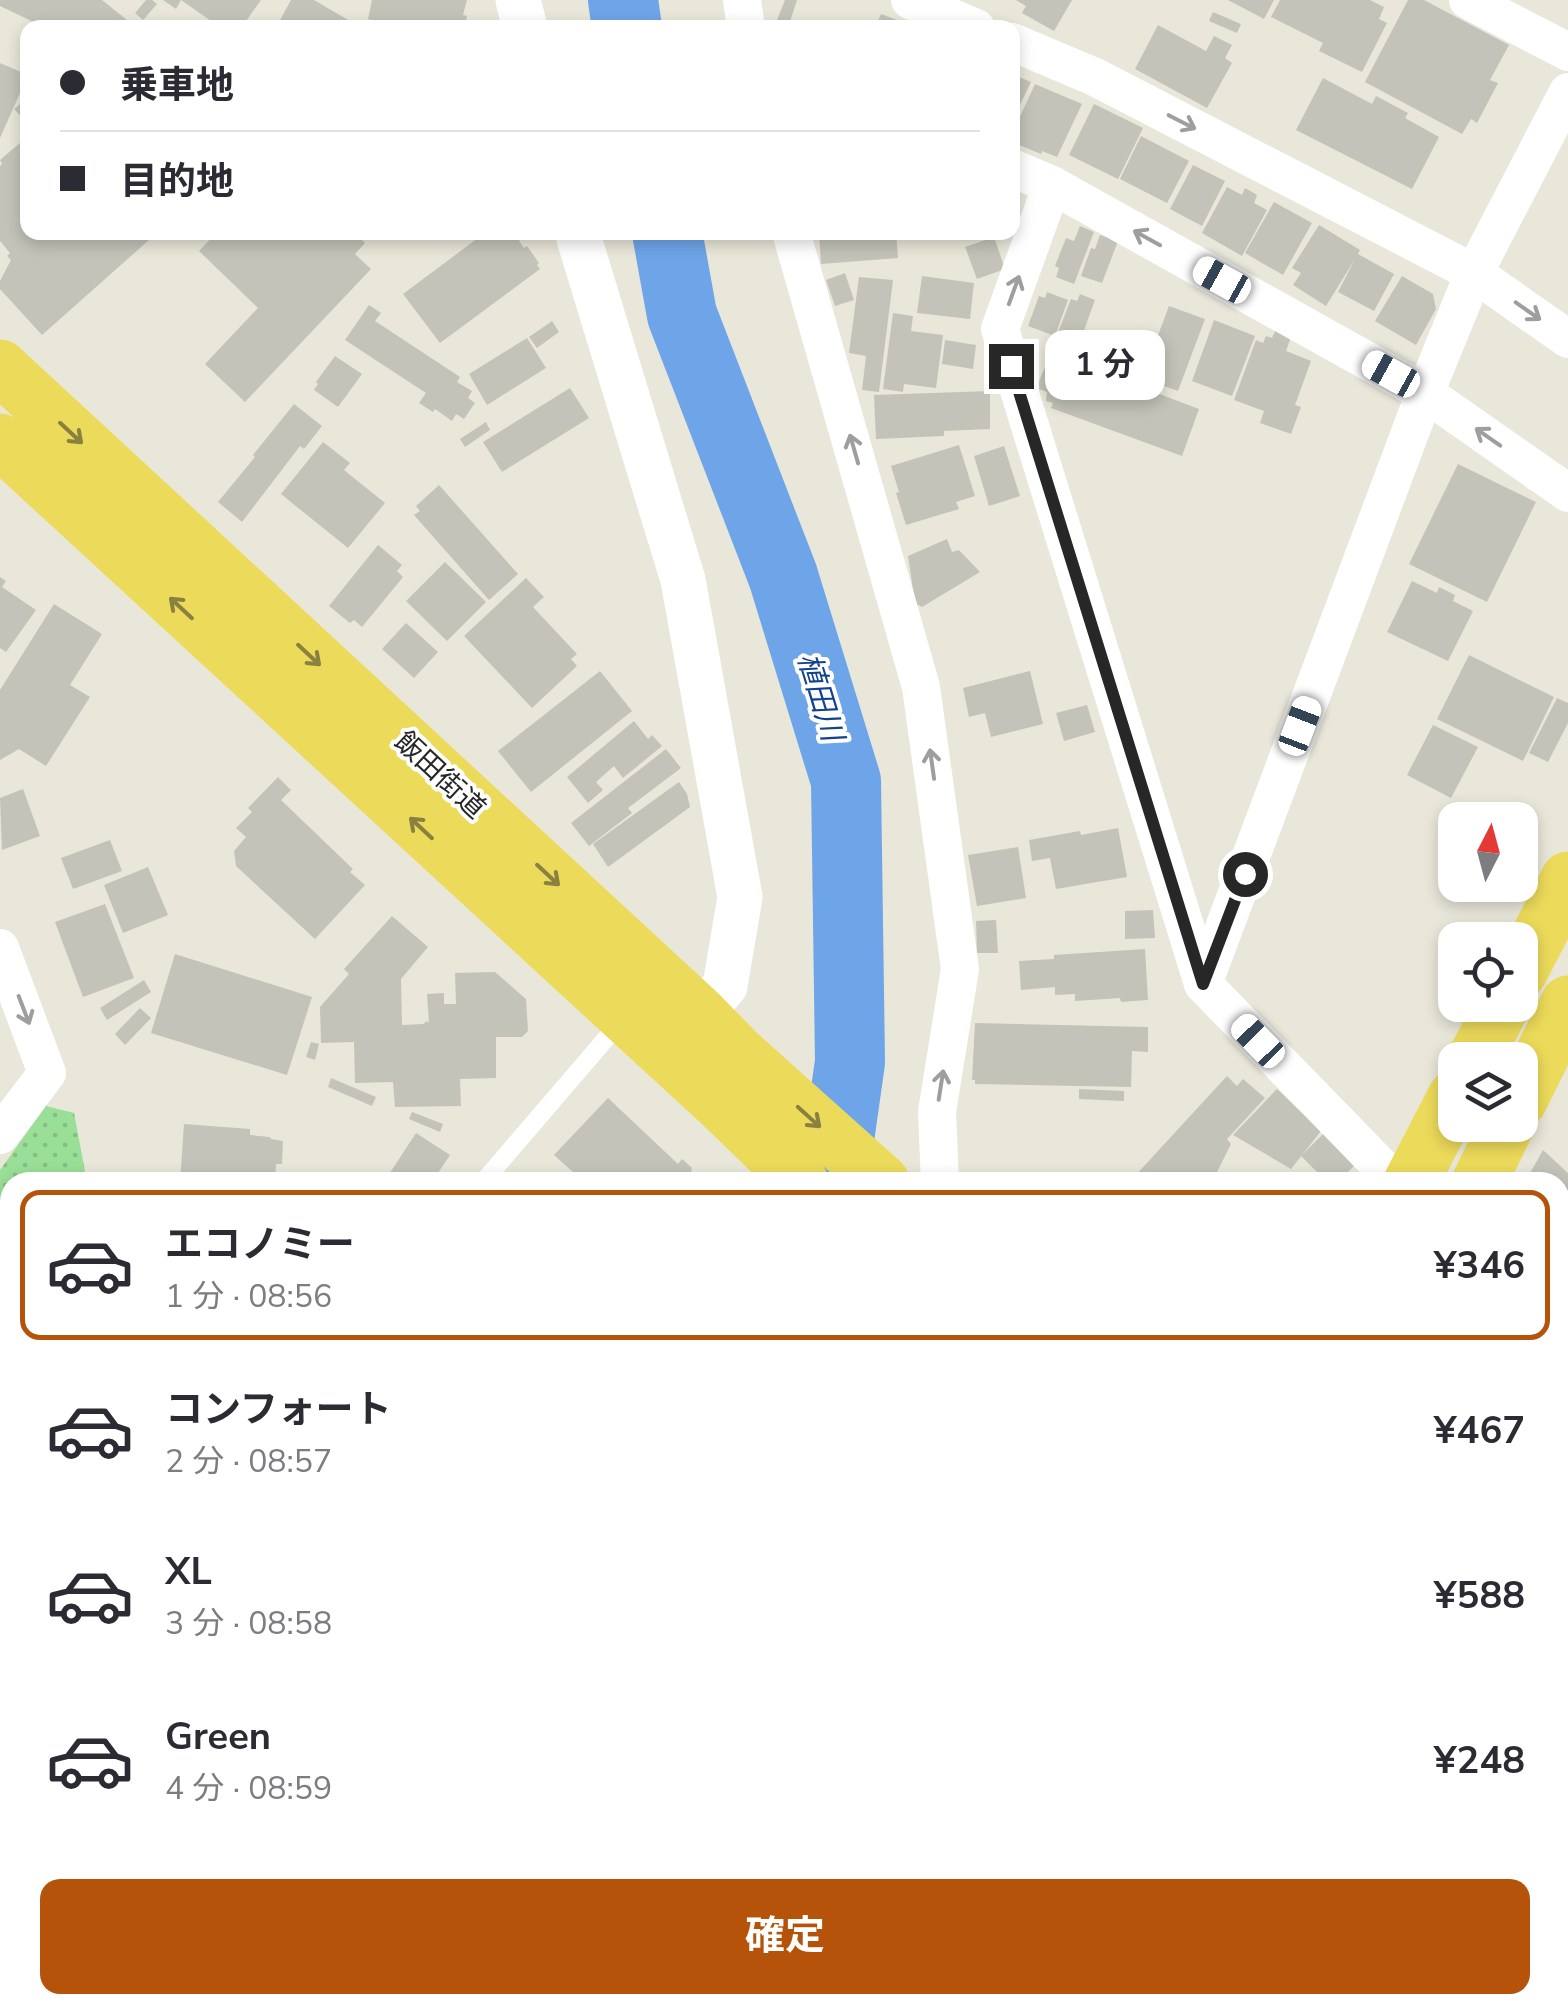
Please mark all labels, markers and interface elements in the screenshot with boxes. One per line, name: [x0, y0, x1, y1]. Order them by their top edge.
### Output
text: 乗車地: [120, 60, 234, 111]
one-way arrow: [1166, 113, 1196, 132]
text: 目的地: [120, 156, 234, 207]
one-way arrow: [1133, 227, 1162, 247]
car: [1188, 252, 1256, 308]
one-way arrow: [1006, 276, 1024, 307]
one-way arrow: [1514, 300, 1541, 321]
callout: 1 分: [1046, 331, 1166, 401]
text: 1 分: [1075, 343, 1135, 386]
route end: [989, 344, 1034, 389]
car: [1357, 346, 1425, 402]
one-way arrow: [59, 421, 83, 445]
one-way arrow: [1475, 427, 1502, 448]
one-way arrow: [844, 434, 863, 465]
one-way arrow: [170, 596, 194, 620]
one-way arrow: [296, 643, 321, 666]
water label: 植田川: [787, 648, 854, 749]
car: [1275, 693, 1325, 759]
street label: 飯田街道: [386, 723, 494, 827]
one-way arrow: [923, 748, 941, 781]
north arrow: [1438, 802, 1538, 902]
map controls: [1438, 802, 1538, 1142]
one-way arrow: [409, 817, 434, 840]
route start: [1223, 852, 1268, 897]
one-way arrow: [535, 863, 560, 886]
button: locate: [1438, 922, 1538, 1022]
one-way arrow: [16, 994, 34, 1025]
car: [1226, 1009, 1290, 1073]
button: layers: [1438, 1042, 1538, 1142]
one-way arrow: [933, 1070, 951, 1102]
one-way arrow: [796, 1105, 821, 1128]
text: エコノミー: [165, 1219, 355, 1270]
icon: car: [45, 1220, 135, 1310]
text: ¥346: [1434, 1240, 1525, 1291]
text: 1 分 · 08:56: [165, 1275, 332, 1318]
text: コンフォート: [165, 1384, 392, 1435]
icon: car: [45, 1385, 135, 1475]
text: ¥467: [1434, 1405, 1525, 1456]
text: 2 分 · 08:57: [165, 1440, 332, 1483]
text: XL: [165, 1546, 212, 1597]
icon: car: [45, 1550, 135, 1640]
text: ¥588: [1434, 1570, 1525, 1621]
text: 3 分 · 08:58: [165, 1602, 332, 1645]
text: Green: [165, 1711, 271, 1762]
icon: car: [45, 1715, 135, 1805]
text: ¥248: [1434, 1735, 1525, 1786]
text: 4 分 · 08:59: [165, 1767, 332, 1810]
button: 確定: [40, 1879, 1530, 1994]

